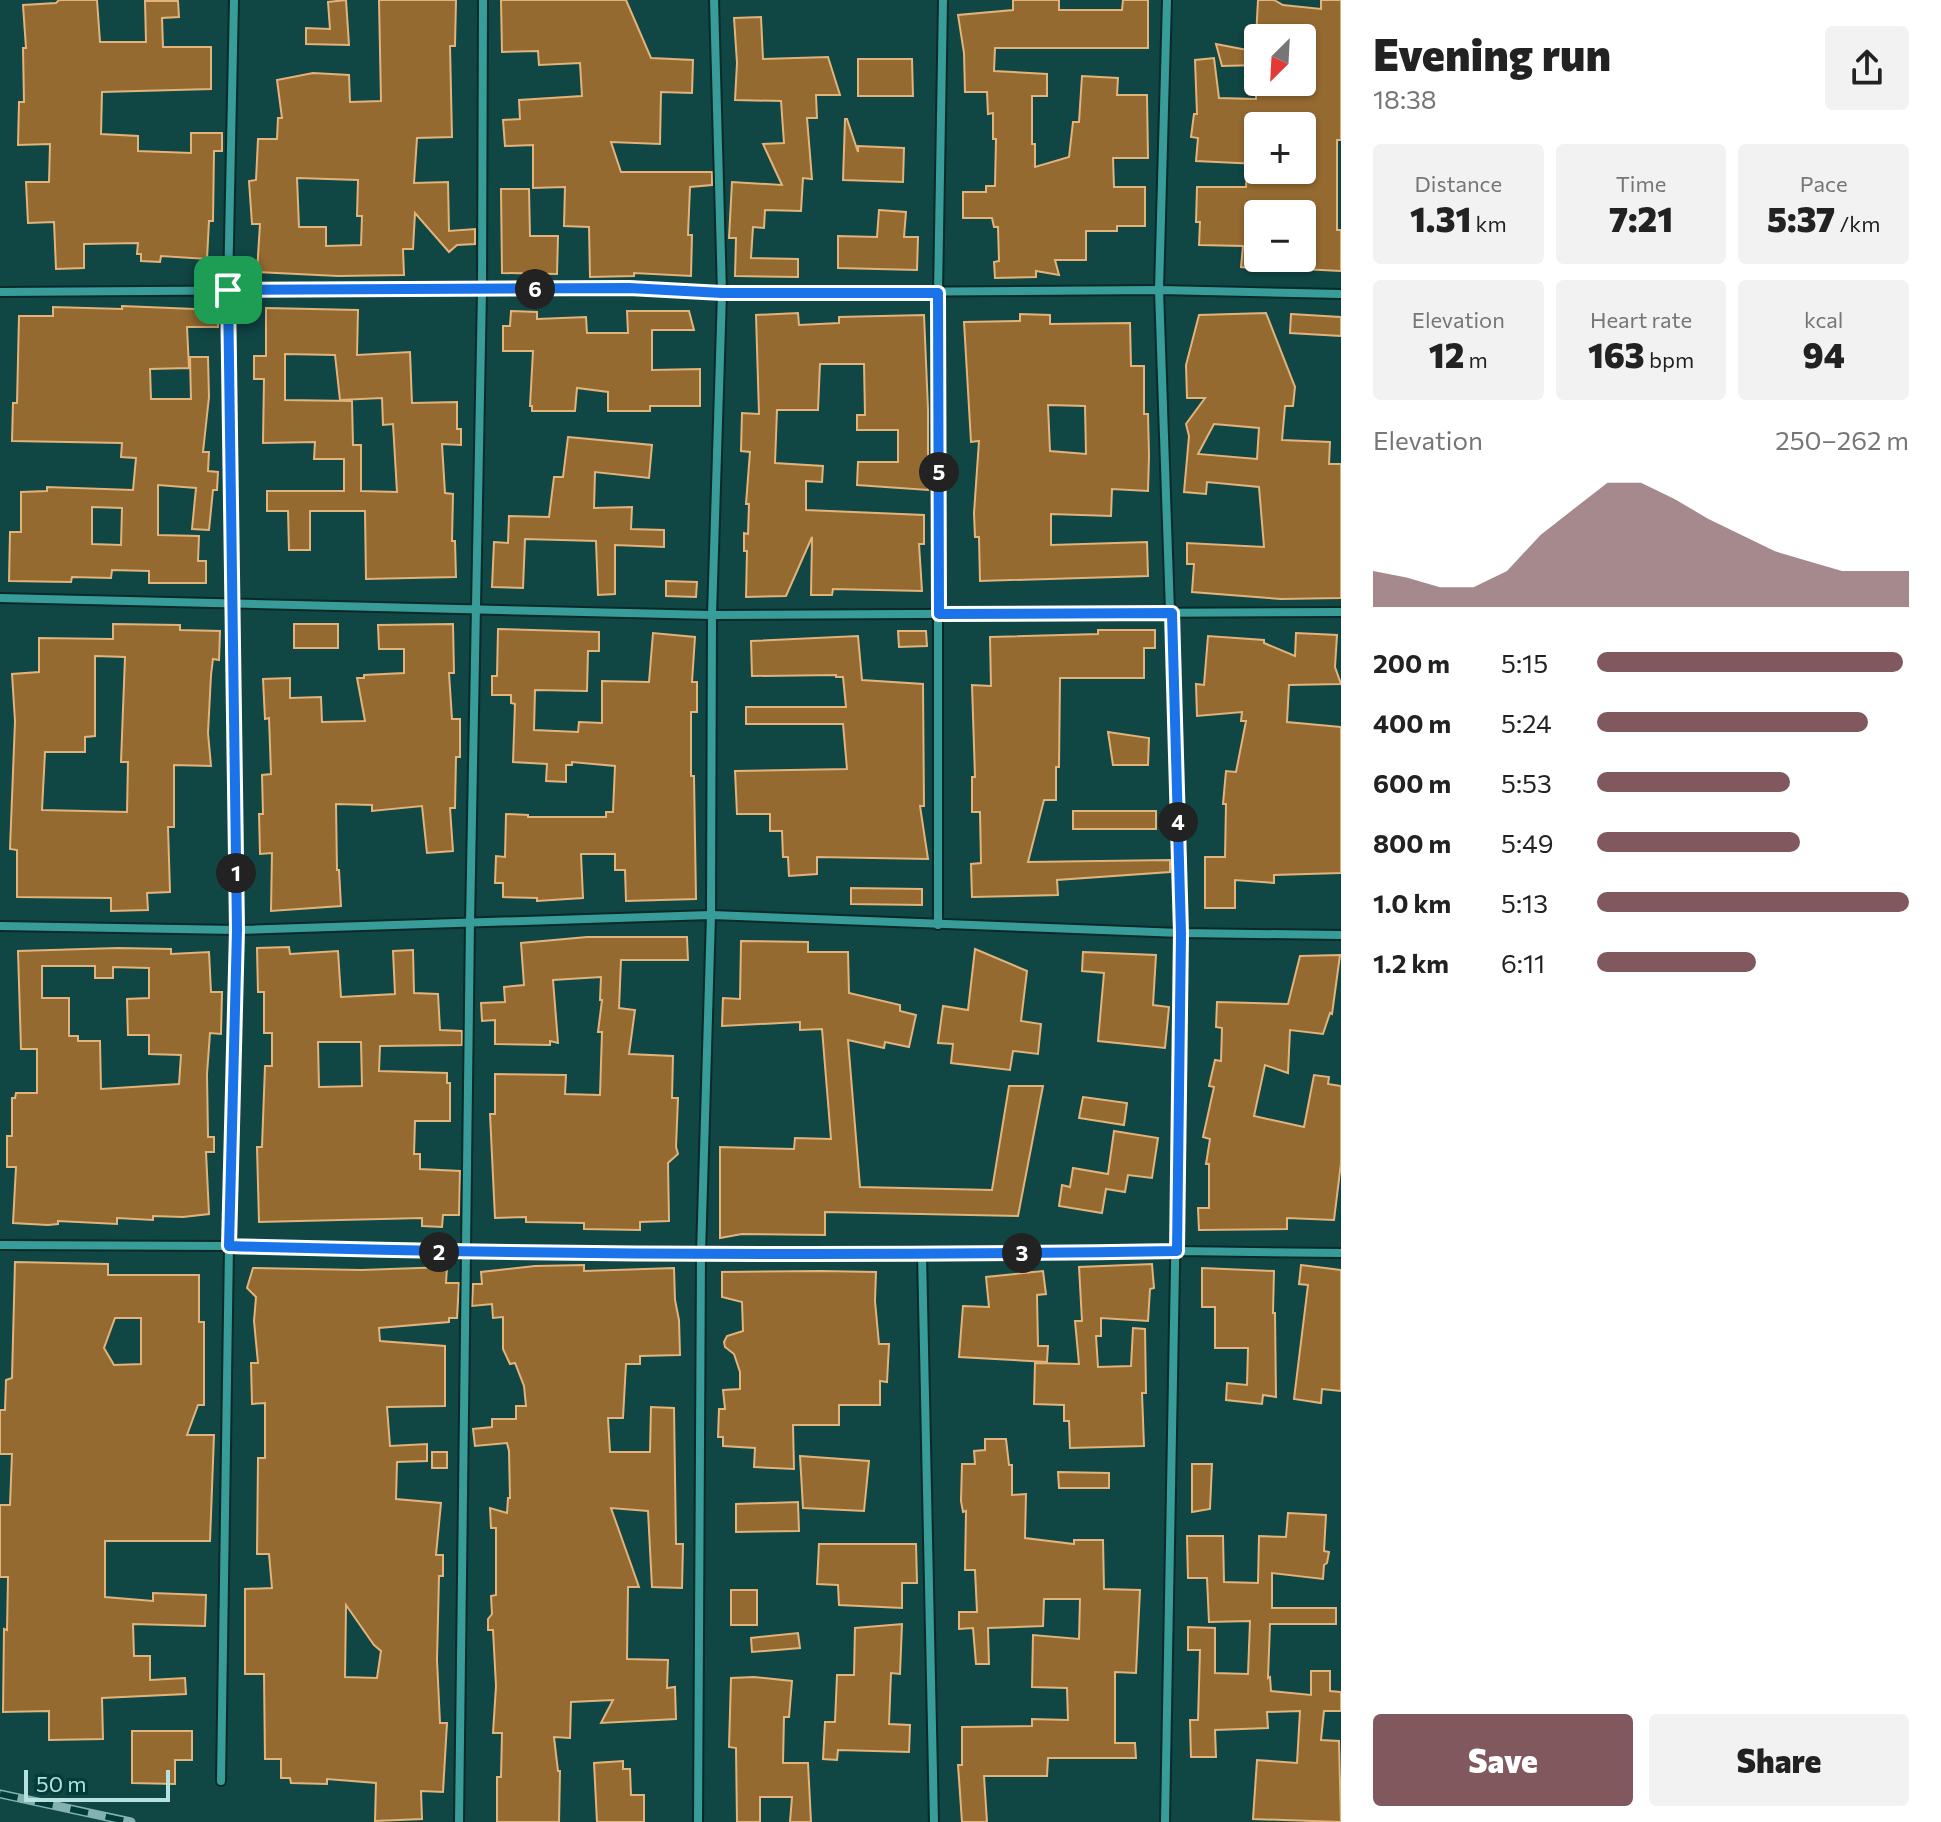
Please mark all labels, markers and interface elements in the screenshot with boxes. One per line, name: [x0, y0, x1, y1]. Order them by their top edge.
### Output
north arrow: [1244, 24, 1316, 96]
map controls: [1244, 24, 1316, 272]
text: Evening run: [1373, 26, 1611, 80]
button: share: [1825, 26, 1909, 110]
text: 18:38: [1373, 83, 1437, 114]
button: +: [1244, 112, 1316, 184]
text: Distance: [1415, 170, 1502, 197]
text: Time: [1616, 170, 1666, 197]
text: Pace: [1800, 170, 1848, 197]
text: 1.31: [1410, 197, 1471, 239]
text: 7:21: [1609, 197, 1673, 239]
text: 5:37: [1767, 197, 1835, 239]
button: −: [1244, 200, 1316, 272]
text: km: [1471, 210, 1507, 237]
text: /km: [1835, 210, 1880, 237]
pin: [194, 256, 262, 324]
icon: arrive: [206, 268, 250, 312]
pin: 6: [515, 269, 555, 309]
text: 6: [528, 275, 542, 302]
text: Elevation: [1412, 306, 1505, 333]
text: Heart rate: [1590, 306, 1692, 333]
text: kcal: [1804, 306, 1843, 333]
text: 12: [1429, 333, 1464, 375]
text: 163: [1588, 333, 1645, 375]
text: 94: [1803, 333, 1845, 375]
text: m: [1464, 346, 1488, 373]
text: bpm: [1645, 346, 1694, 373]
text: Elevation: [1373, 424, 1483, 455]
text: 250–262 m: [1775, 424, 1909, 455]
pin: 5: [919, 452, 959, 492]
text: 5: [933, 458, 945, 485]
text: 200 m: [1373, 647, 1450, 678]
text: 5:15: [1501, 647, 1548, 678]
text: 400 m: [1373, 707, 1451, 738]
text: 5:24: [1501, 707, 1552, 738]
text: 600 m: [1373, 767, 1451, 798]
text: 5:53: [1501, 767, 1552, 798]
pin: 4: [1158, 802, 1198, 842]
text: 4: [1171, 808, 1185, 835]
text: 800 m: [1373, 827, 1451, 858]
text: 5:49: [1501, 827, 1553, 858]
pin: 1: [216, 853, 256, 893]
text: 1: [231, 859, 241, 886]
text: 1.0 km: [1373, 887, 1451, 918]
text: 5:13: [1501, 887, 1548, 918]
text: 1.2 km: [1373, 947, 1449, 978]
text: 6:11: [1501, 947, 1545, 978]
pin: 2: [419, 1232, 459, 1272]
pin: 3: [1002, 1233, 1042, 1273]
text: 2: [433, 1238, 445, 1265]
text: 3: [1016, 1239, 1028, 1266]
button: Save: [1373, 1714, 1633, 1806]
button: Share: [1649, 1714, 1909, 1806]
scale bar: [24, 1766, 170, 1802]
text: 50 m: [36, 1770, 86, 1797]

